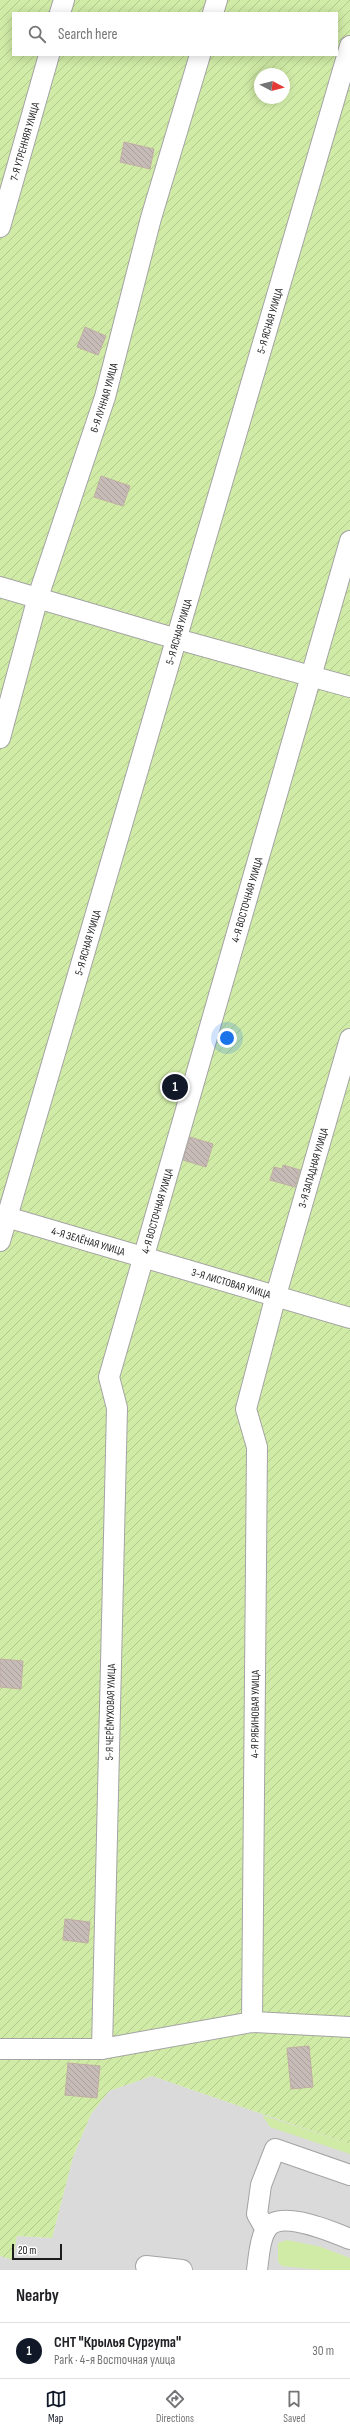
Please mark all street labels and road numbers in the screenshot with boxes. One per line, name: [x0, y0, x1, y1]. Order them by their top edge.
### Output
street label: 7-Я УТРЕННЯЯ УЛИЦА: [8, 101, 42, 182]
street label: 5-Я ЯСНАЯ УЛИЦА: [254, 286, 286, 355]
street label: 6-Я ЛУННАЯ УЛИЦА: [88, 361, 121, 434]
street label: 5-Я ЯСНАЯ УЛИЦА: [163, 597, 195, 666]
street label: 4-Я ВОСТОЧНАЯ УЛИЦА: [229, 855, 266, 944]
street label: 5-Я ЯСНАЯ УЛИЦА: [72, 908, 104, 977]
street label: 3-Я ЗАПАДНАЯ УЛИЦА: [296, 1126, 331, 1209]
street label: 4-Я ВОСТОЧНАЯ УЛИЦА: [139, 1167, 176, 1255]
street label: 4-Я ЗЕЛЁНАЯ УЛИЦА: [50, 1225, 127, 1258]
street label: 3-Я ЛИСТОВАЯ УЛИЦА: [190, 1266, 272, 1301]
street label: 5-Я ЧЕРЁМУХОВАЯ УЛИЦА: [103, 1663, 118, 1761]
street label: 4-Я РЯБИНОВАЯ УЛИЦА: [248, 1670, 262, 1758]

